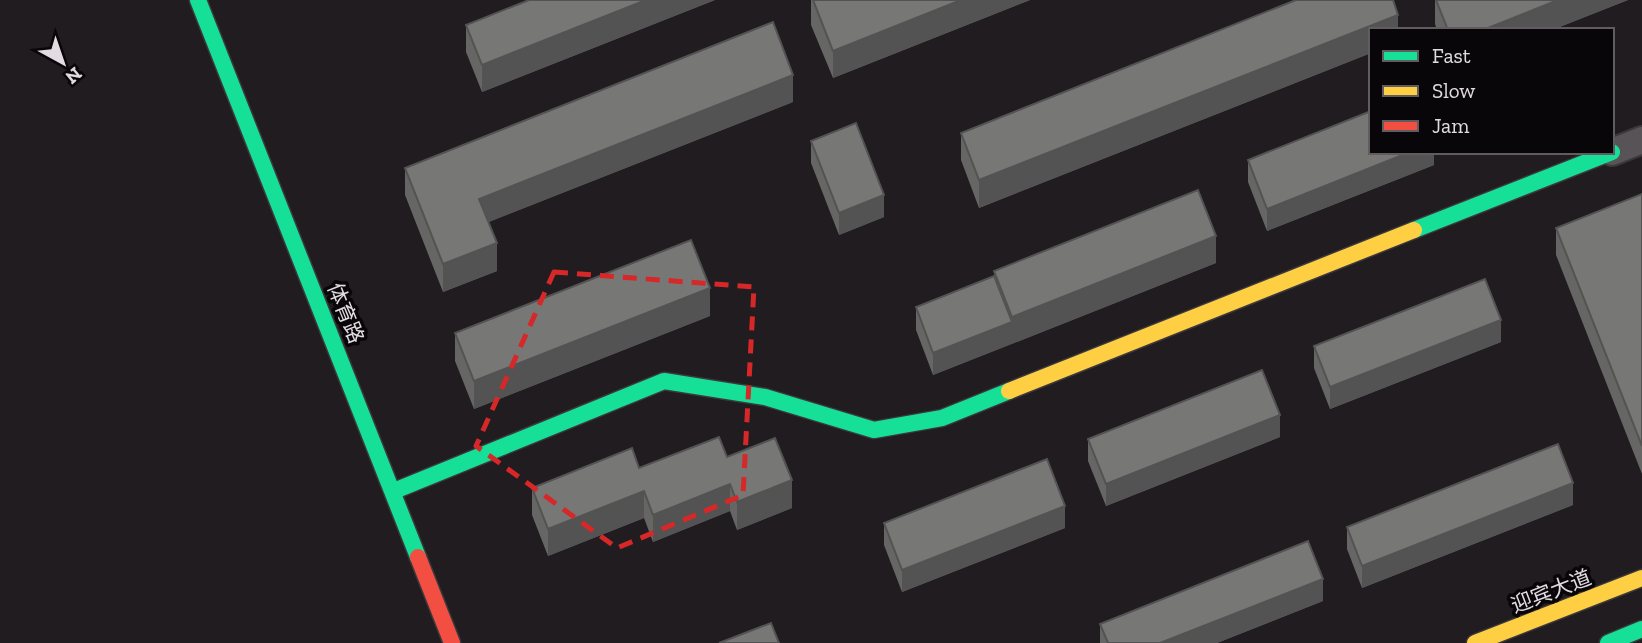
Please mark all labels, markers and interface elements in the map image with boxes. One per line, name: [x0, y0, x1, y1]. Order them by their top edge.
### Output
north arrow: [28, 28, 98, 98]
legend: [1369, 28, 1614, 154]
text: Fast: [1432, 43, 1471, 68]
text: N: [61, 62, 87, 89]
text: Slow: [1432, 78, 1475, 103]
text: Jam: [1432, 113, 1469, 138]
street label: 体育路: [323, 279, 369, 347]
street label: 迎宾大道: [1507, 564, 1595, 618]

